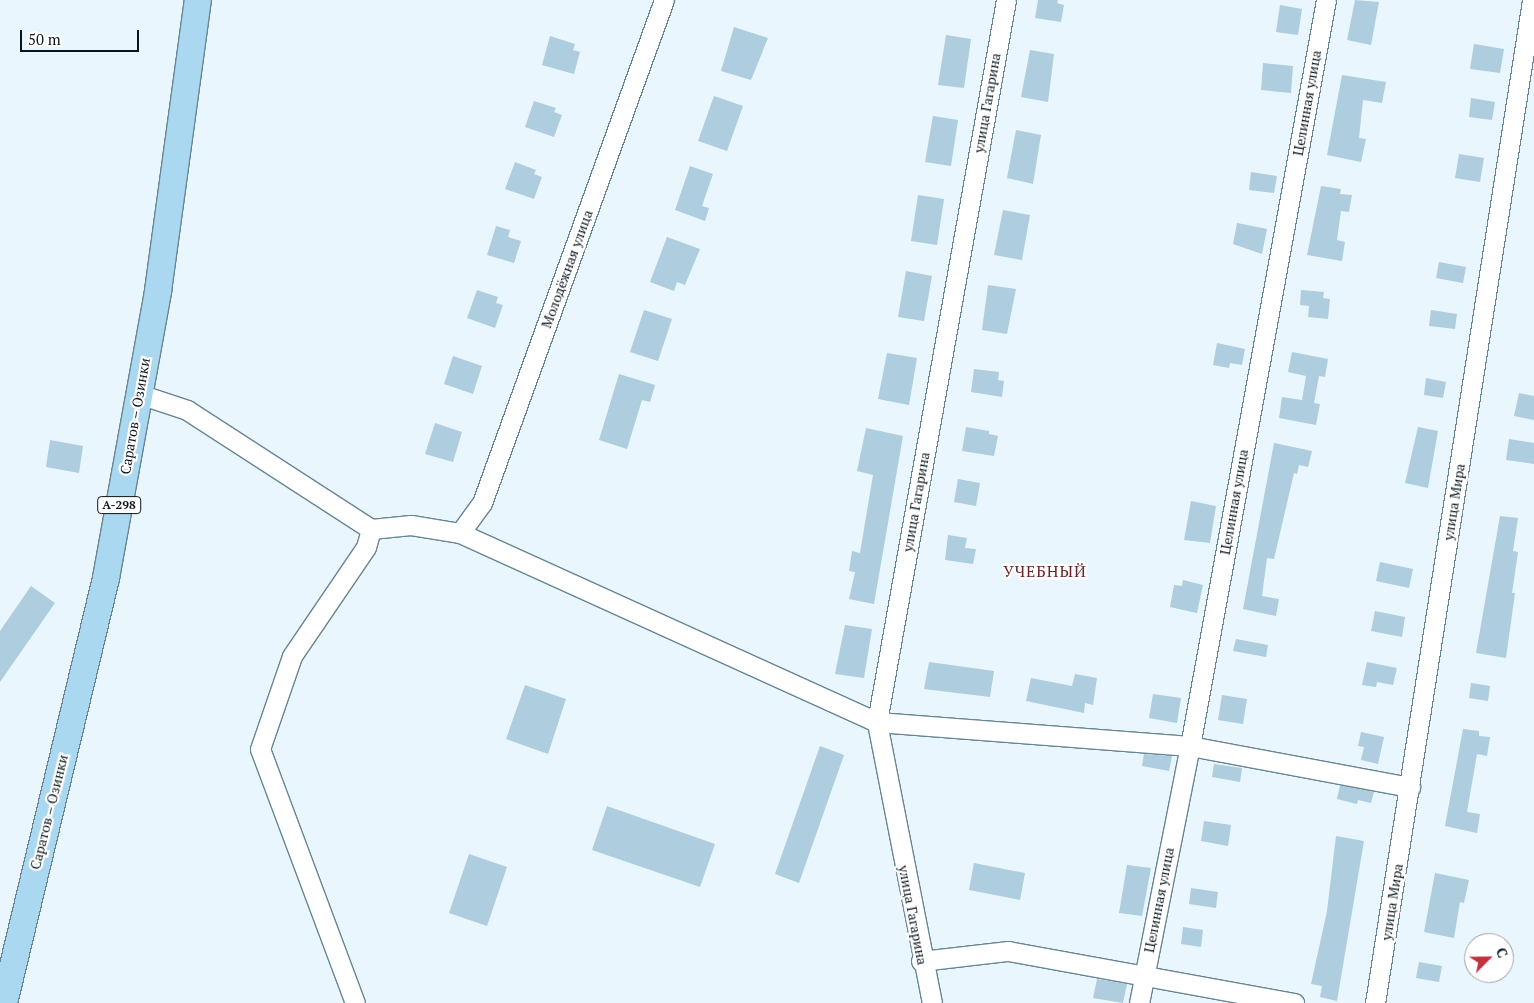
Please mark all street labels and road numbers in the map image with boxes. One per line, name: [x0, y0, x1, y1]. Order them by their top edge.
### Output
street label: Целинная улица: [1289, 49, 1325, 157]
street label: улица Гагарина: [970, 52, 1004, 154]
street label: Молодёжная улица: [538, 208, 596, 330]
street label: Саратов – Озинки: [116, 356, 154, 476]
street label: Целинная улица: [1216, 448, 1252, 556]
street label: улица Гагарина: [899, 451, 933, 553]
street label: улица Мира: [1440, 462, 1468, 542]
road number: А-298: [96, 496, 142, 514]
street label: Саратов – Озинки: [26, 752, 72, 872]
street label: Целинная улица: [1141, 846, 1177, 954]
street label: улица Мира: [1378, 862, 1406, 942]
street label: улица Гагарина: [895, 864, 931, 966]

